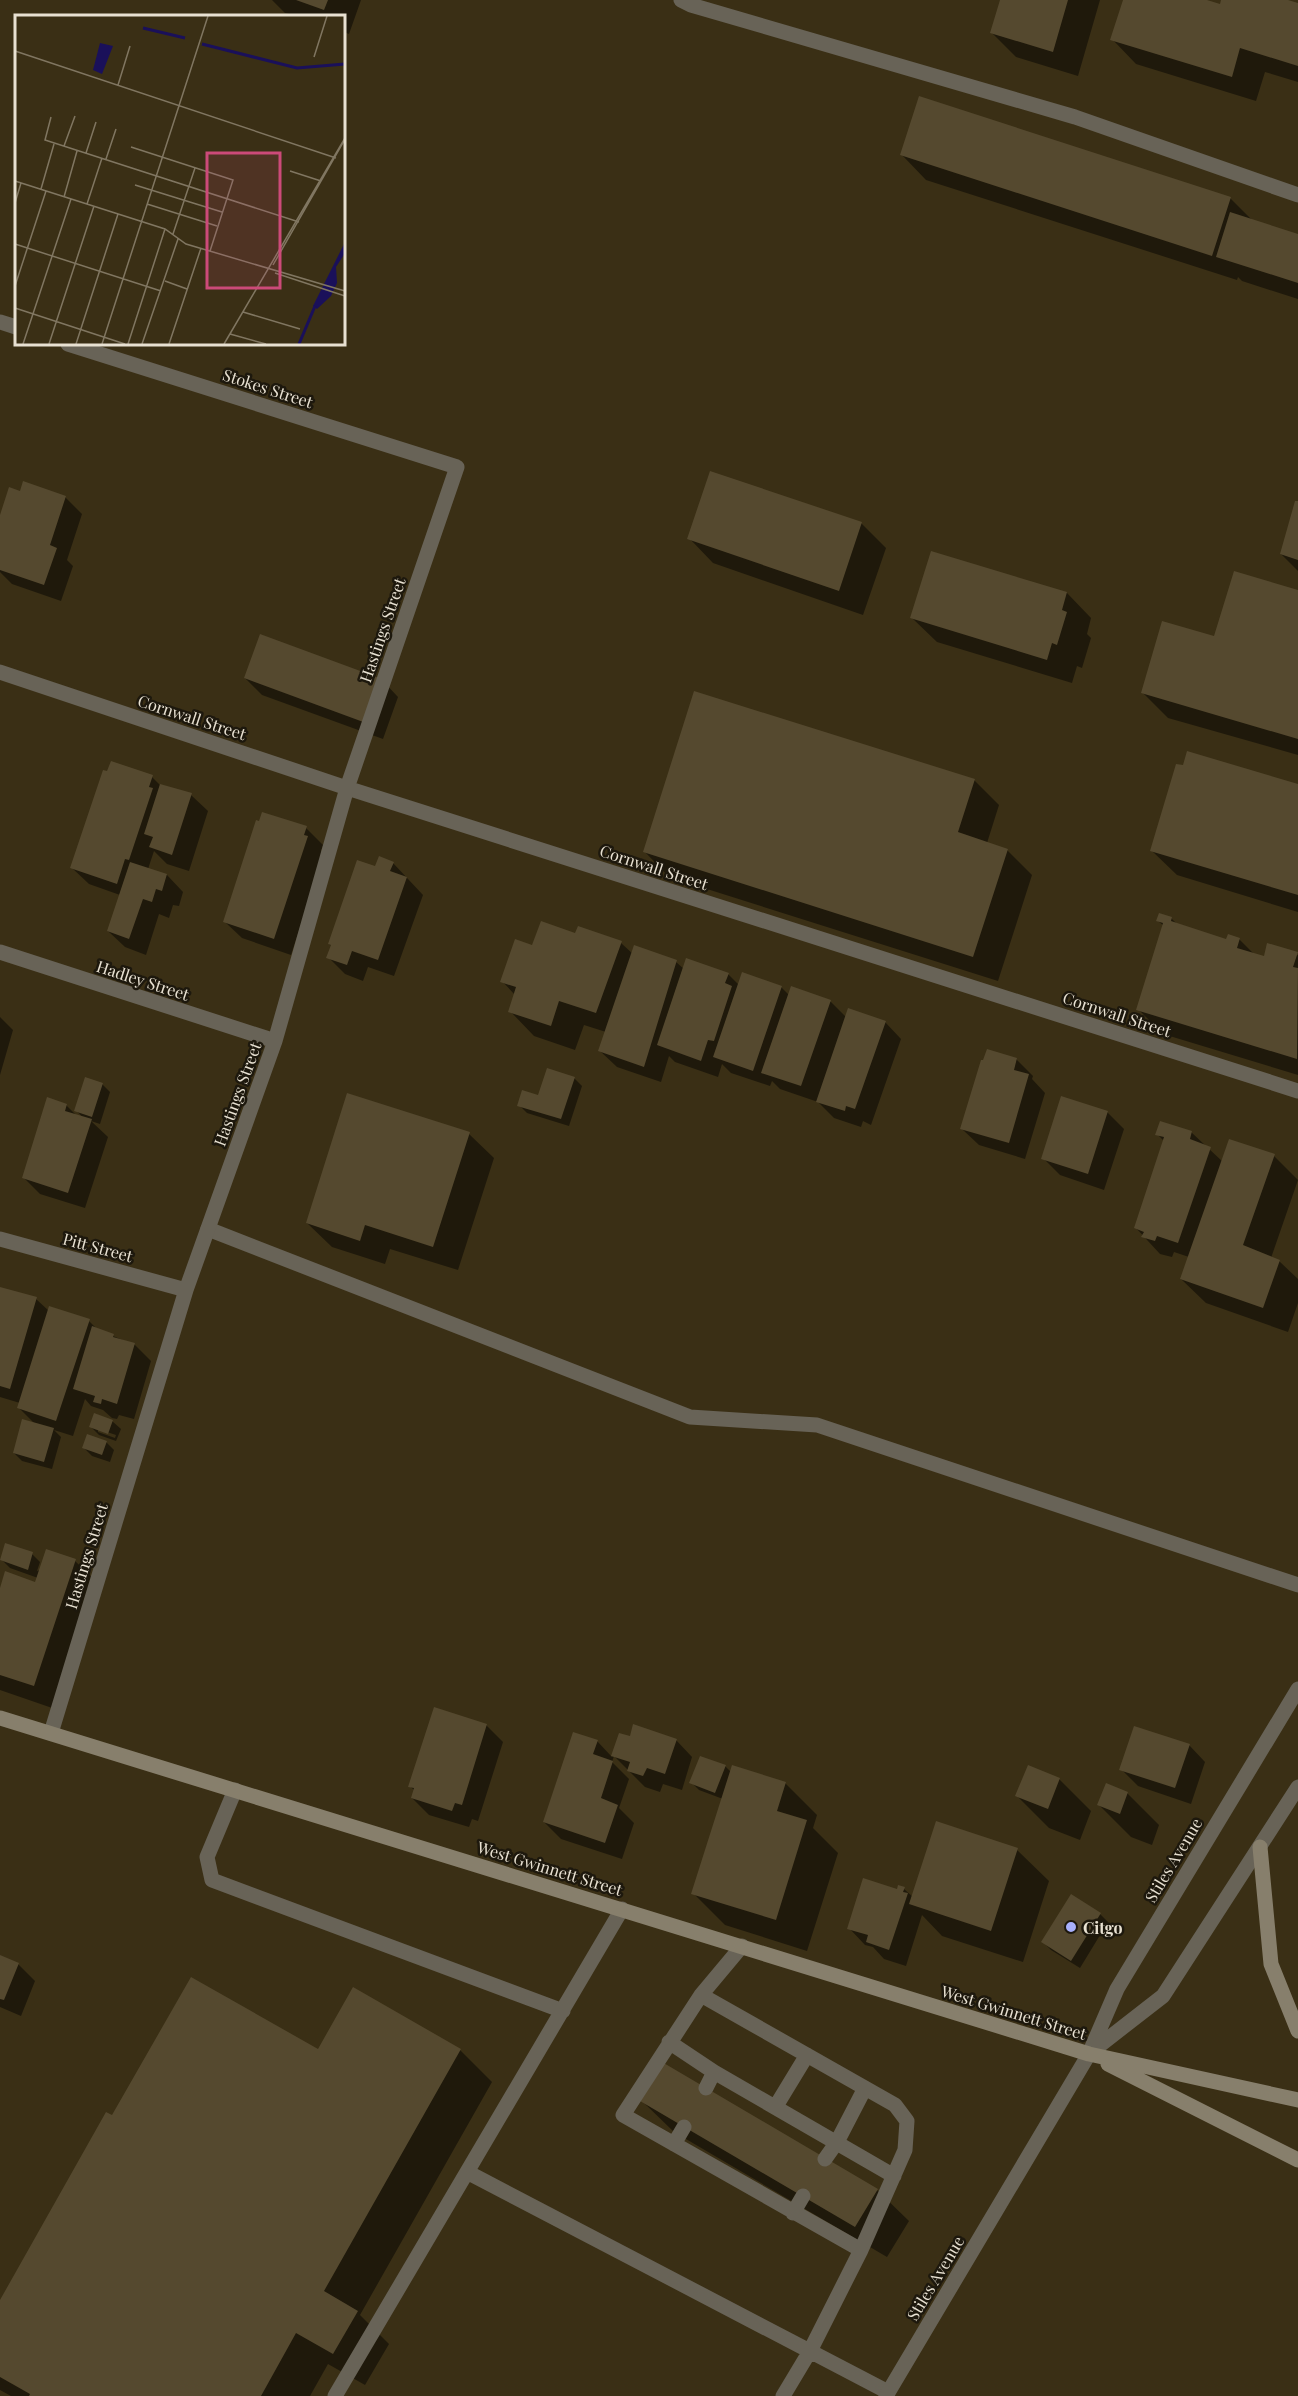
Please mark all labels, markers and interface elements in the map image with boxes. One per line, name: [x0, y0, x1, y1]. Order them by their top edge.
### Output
inset map: [15, 15, 345, 345]
street label: Stokes Street: [220, 364, 316, 413]
street label: Hastings Street: [354, 575, 410, 685]
street label: Cornwall Street: [135, 690, 249, 744]
street label: Cornwall Street: [597, 840, 711, 894]
street label: Hadley Street: [94, 955, 192, 1005]
street label: Cornwall Street: [1060, 987, 1174, 1041]
street label: Hastings Street: [208, 1039, 266, 1149]
street label: Pitt Street: [61, 1228, 136, 1266]
street label: Hastings Street: [60, 1500, 112, 1611]
street label: Stiles Avenue: [1140, 1814, 1206, 1906]
street label: West Gwinnett Street: [474, 1836, 625, 1900]
place label: Citgo: [1083, 1917, 1122, 1938]
marker: Citgo: [1064, 1920, 1078, 1934]
street label: West Gwinnett Street: [938, 1980, 1089, 2044]
street label: Stiles Avenue: [902, 2232, 968, 2324]

